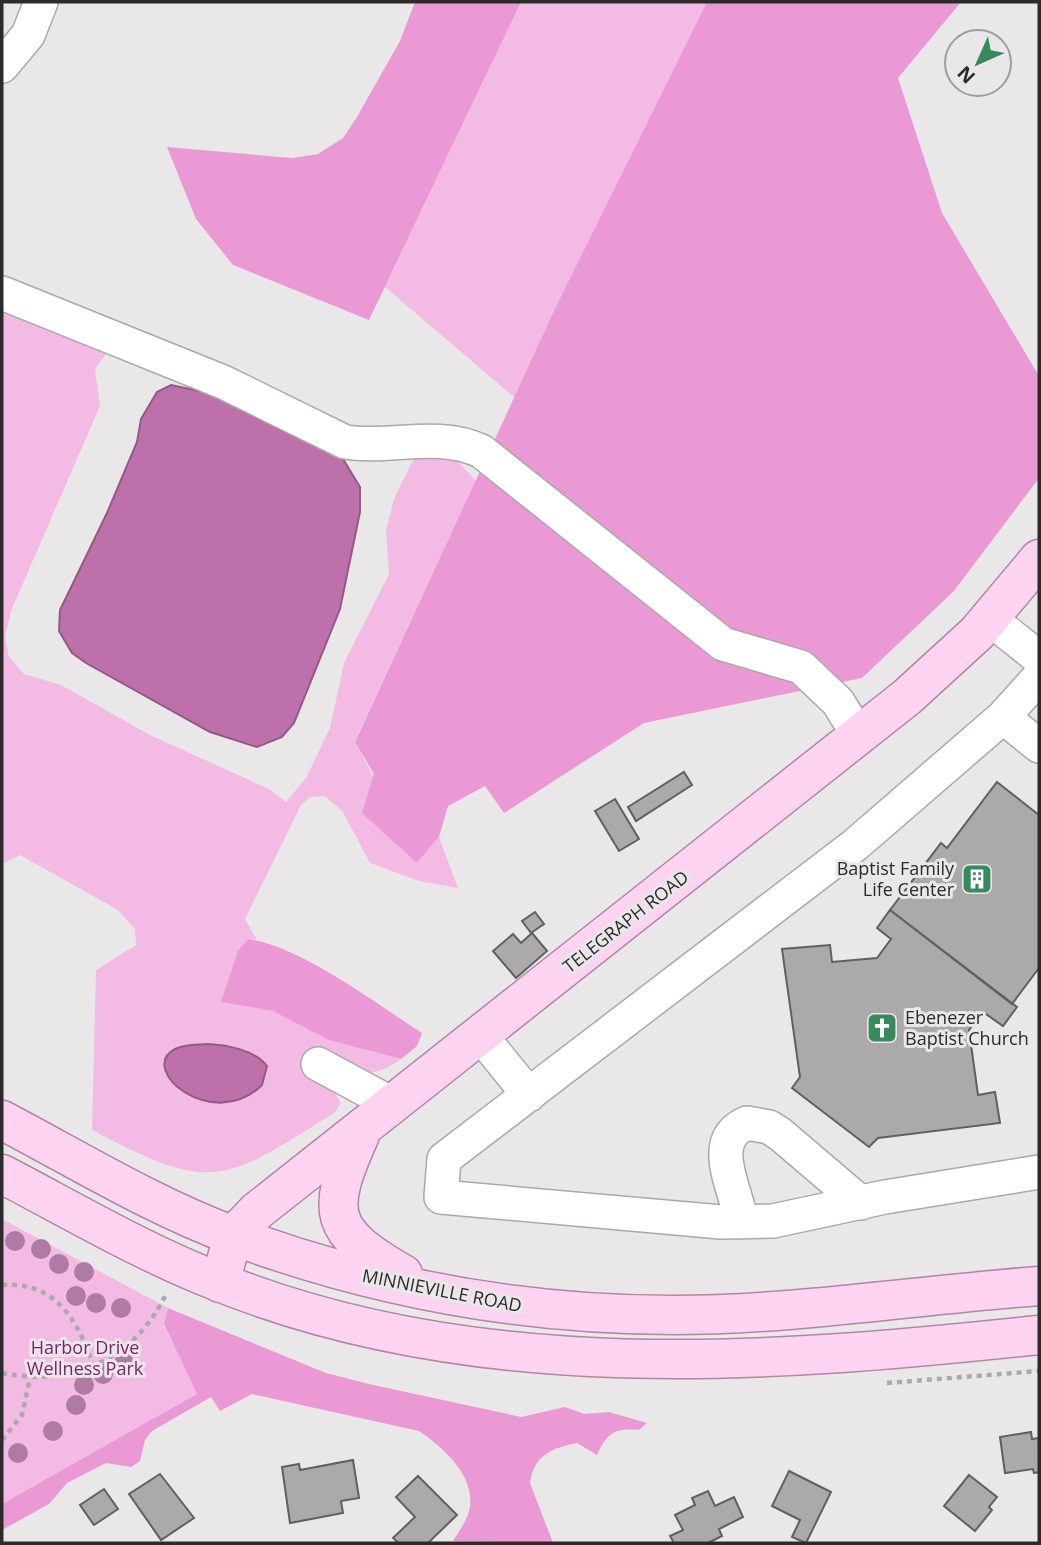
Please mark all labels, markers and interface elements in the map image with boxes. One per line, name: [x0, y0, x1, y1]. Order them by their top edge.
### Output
north arrow: [943, 28, 1013, 98]
text: N: [951, 60, 981, 90]
place label: Baptist Family Life Center: [837, 856, 955, 901]
building icon: Baptist Family Life Center: [960, 862, 994, 896]
street label: TELEGRAPH ROAD: [558, 865, 693, 978]
place label: Ebenezer Baptist Church: [905, 1005, 1029, 1050]
church icon: Ebenezer Baptist Church: [865, 1011, 899, 1045]
street label: MINNIEVILLE ROAD: [360, 1263, 524, 1317]
park label: Harbor Drive Wellness Park: [27, 1335, 144, 1380]

